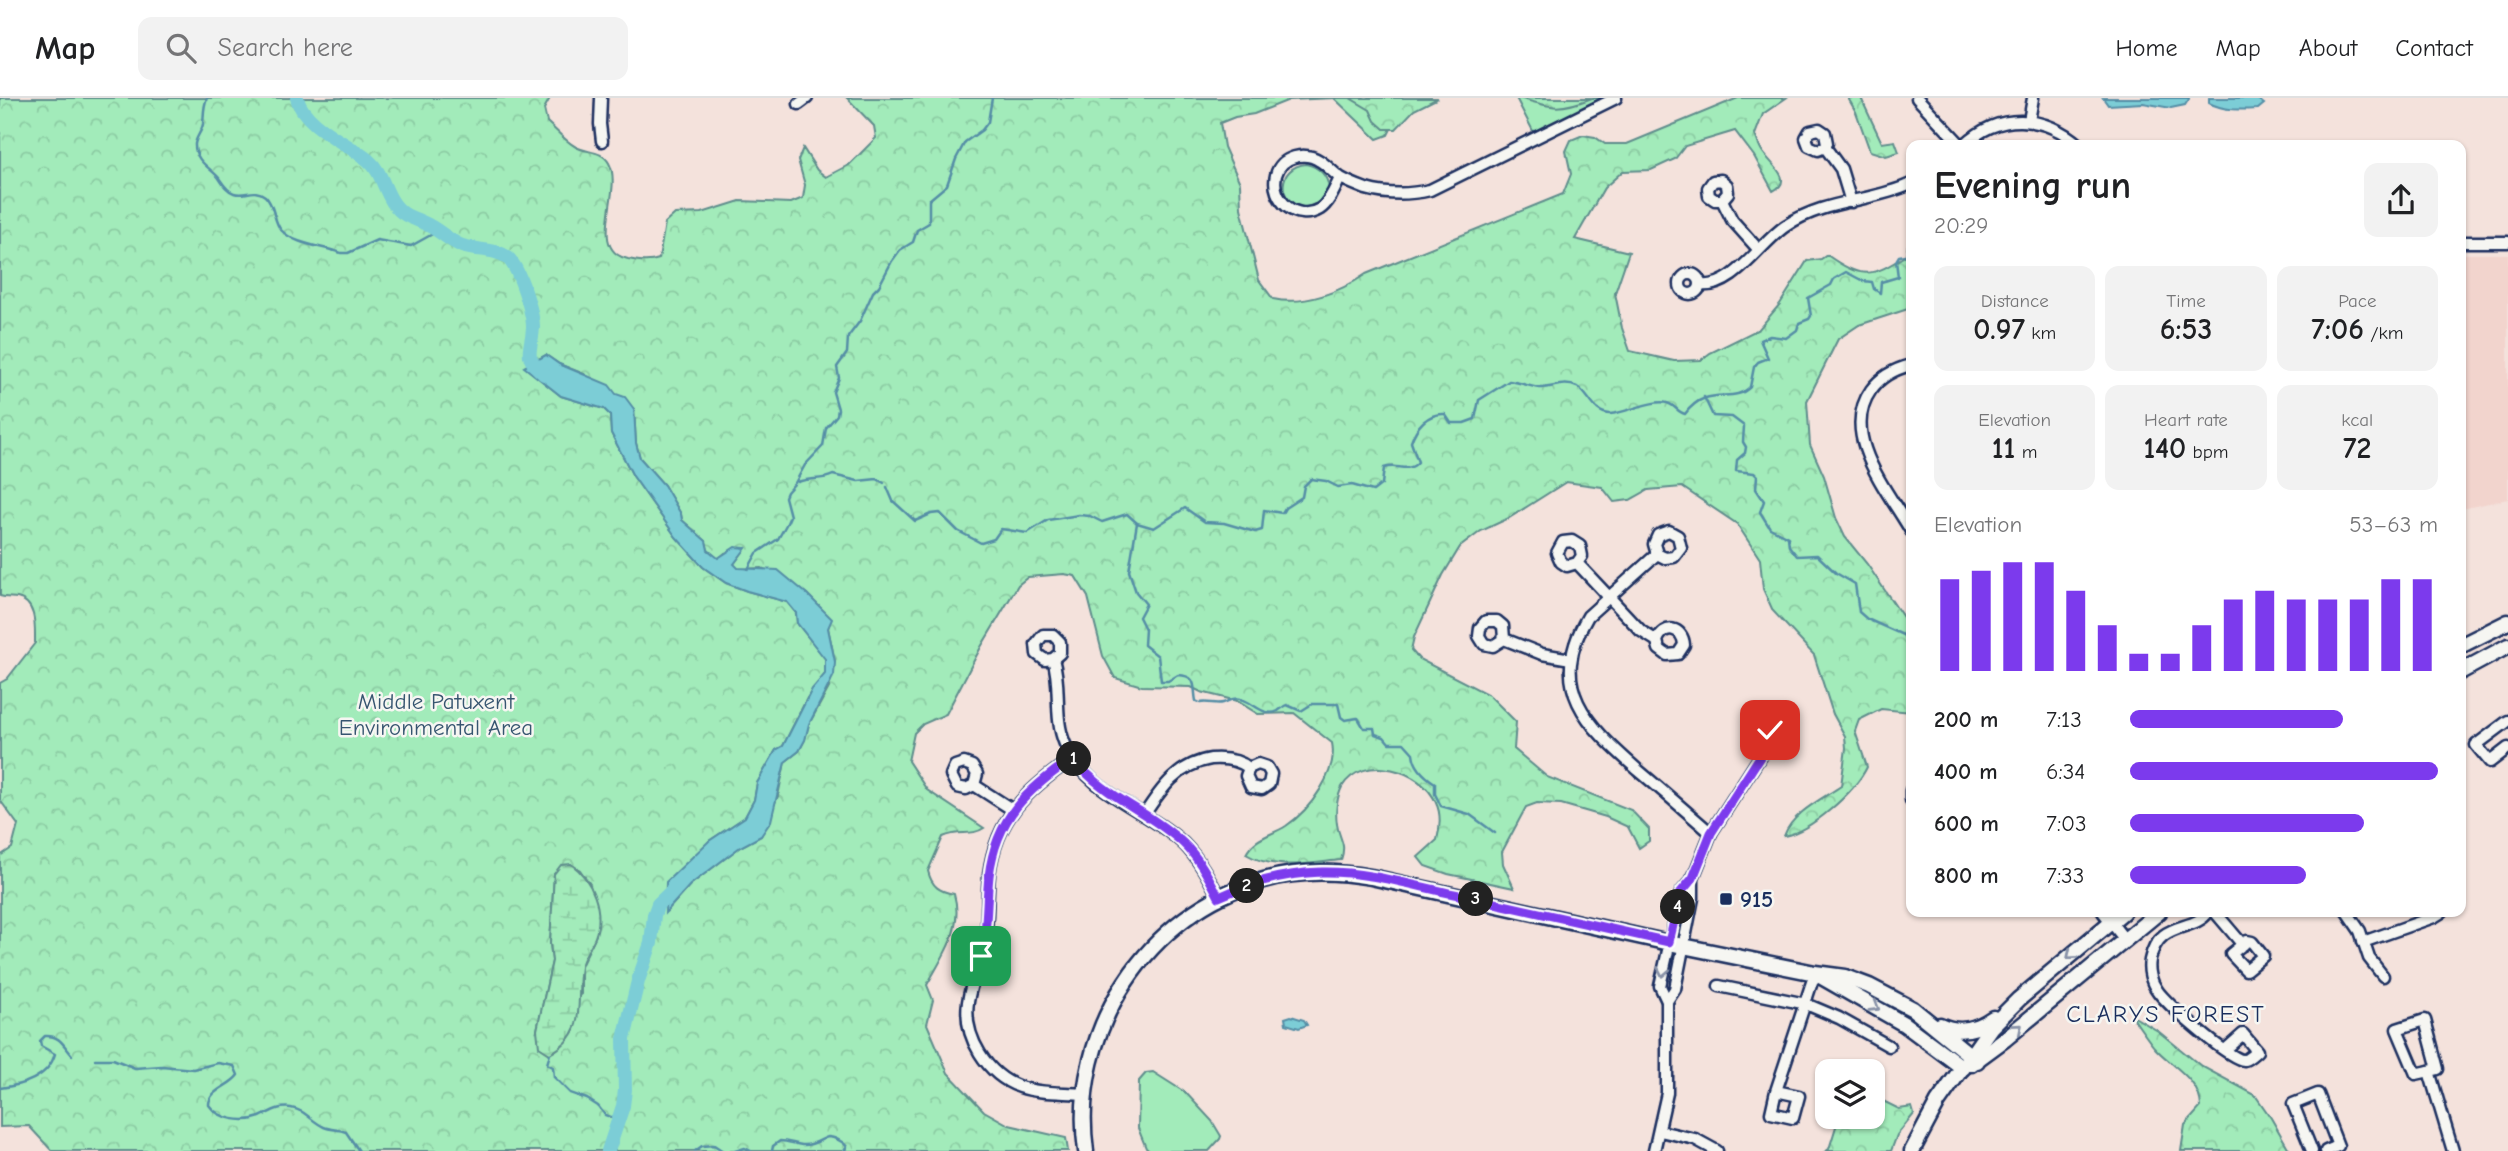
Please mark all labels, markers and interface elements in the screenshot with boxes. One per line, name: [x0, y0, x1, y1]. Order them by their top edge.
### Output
search box: [138, 17, 628, 80]
text: Map: [35, 29, 96, 67]
icon: search: [162, 29, 200, 67]
text: Search here: [218, 33, 353, 63]
text: Home: [2116, 34, 2177, 62]
text: Map: [2215, 34, 2261, 62]
text: About: [2299, 34, 2357, 62]
text: Contact: [2395, 34, 2473, 62]
button: share: [2364, 163, 2438, 237]
text: Evening run: [1934, 164, 2131, 208]
text: 20:29: [1934, 212, 1988, 239]
text: Distance: [1981, 290, 2049, 312]
text: Time: [2166, 290, 2206, 312]
text: Pace: [2338, 290, 2376, 312]
text: 0.97: [1973, 312, 2025, 347]
text: 6:53: [2160, 312, 2212, 347]
text: 7:06: [2311, 312, 2364, 347]
text: km: [2025, 322, 2056, 344]
text: /km: [2364, 322, 2403, 344]
text: Elevation: [1978, 409, 2051, 431]
text: Heart rate: [2144, 409, 2228, 431]
text: kcal: [2341, 409, 2373, 431]
text: 11: [1992, 431, 2015, 466]
text: 140: [2143, 431, 2186, 466]
text: 72: [2343, 431, 2372, 466]
text: m: [2015, 441, 2037, 463]
text: bpm: [2186, 441, 2229, 463]
text: Elevation: [1934, 511, 2022, 538]
text: 53–63 m: [2349, 511, 2438, 538]
park label: Middle Patuxent Environmental Area: [339, 688, 533, 741]
pin: [1740, 700, 1800, 760]
text: 200 m: [1934, 706, 1998, 733]
text: 7:13: [2046, 706, 2082, 733]
icon: check: [1751, 711, 1789, 749]
pin: 1: [1056, 742, 1092, 776]
text: 1: [1070, 747, 1077, 769]
text: 400 m: [1934, 758, 1998, 785]
text: 6:34: [2046, 758, 2085, 785]
text: 600 m: [1934, 810, 1999, 837]
text: 7:03: [2046, 810, 2087, 837]
text: 800 m: [1934, 862, 1999, 889]
text: 7:33: [2046, 862, 2084, 889]
pin: 2: [1230, 868, 1264, 904]
text: 2: [1242, 874, 1251, 896]
pin: 3: [1458, 882, 1494, 916]
place label: 915: [1740, 886, 1773, 913]
text: 3: [1471, 887, 1480, 909]
pin: 4: [1660, 890, 1696, 924]
marker: 915: [1718, 891, 1734, 907]
text: 4: [1673, 895, 1682, 917]
pin: [951, 926, 1011, 986]
icon: arrive: [962, 937, 1000, 975]
one-way arrow: [2066, 947, 2079, 959]
one-way arrow: [1656, 966, 1671, 978]
one-way arrow: [1867, 998, 1880, 1011]
district label: CLARYS FOREST: [2066, 1000, 2266, 1028]
one-way arrow: [2010, 1024, 2023, 1036]
map controls: [1815, 1059, 1885, 1129]
button: layers: [1815, 1059, 1885, 1129]

